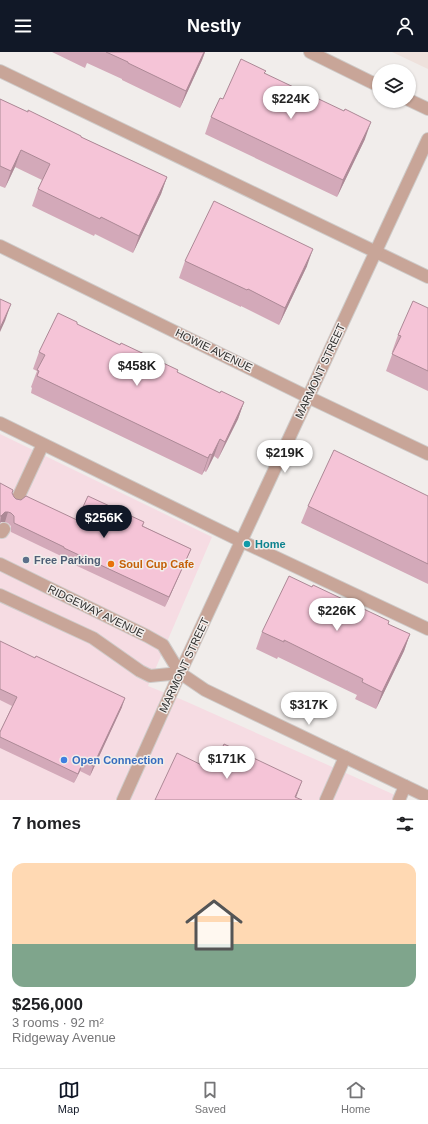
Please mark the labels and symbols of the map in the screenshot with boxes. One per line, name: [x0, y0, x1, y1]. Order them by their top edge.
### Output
pin: $224K: [263, 86, 319, 120]
street label: MARMONT STREET: [293, 322, 347, 420]
street label: HOWIE AVENUE: [174, 326, 254, 374]
pin: $458K: [109, 353, 165, 387]
pin: $219K: [257, 440, 313, 474]
pin: $256K: [76, 505, 132, 539]
place label: Home: [255, 538, 286, 550]
marker: Home: [242, 539, 252, 549]
place label: Free Parking: [34, 554, 101, 566]
marker: Free Parking: [21, 555, 31, 565]
place label: Soul Cup Cafe: [119, 558, 194, 570]
marker: Soul Cup Cafe: [106, 559, 116, 569]
street label: RIDGEWAY AVENUE: [46, 583, 146, 639]
pin: $226K: [309, 598, 365, 632]
street label: MARMONT STREET: [157, 616, 211, 714]
pin: $317K: [281, 692, 337, 726]
pin: $171K: [199, 746, 255, 780]
place label: Open Connection: [72, 754, 164, 766]
marker: Open Connection: [59, 755, 69, 765]

